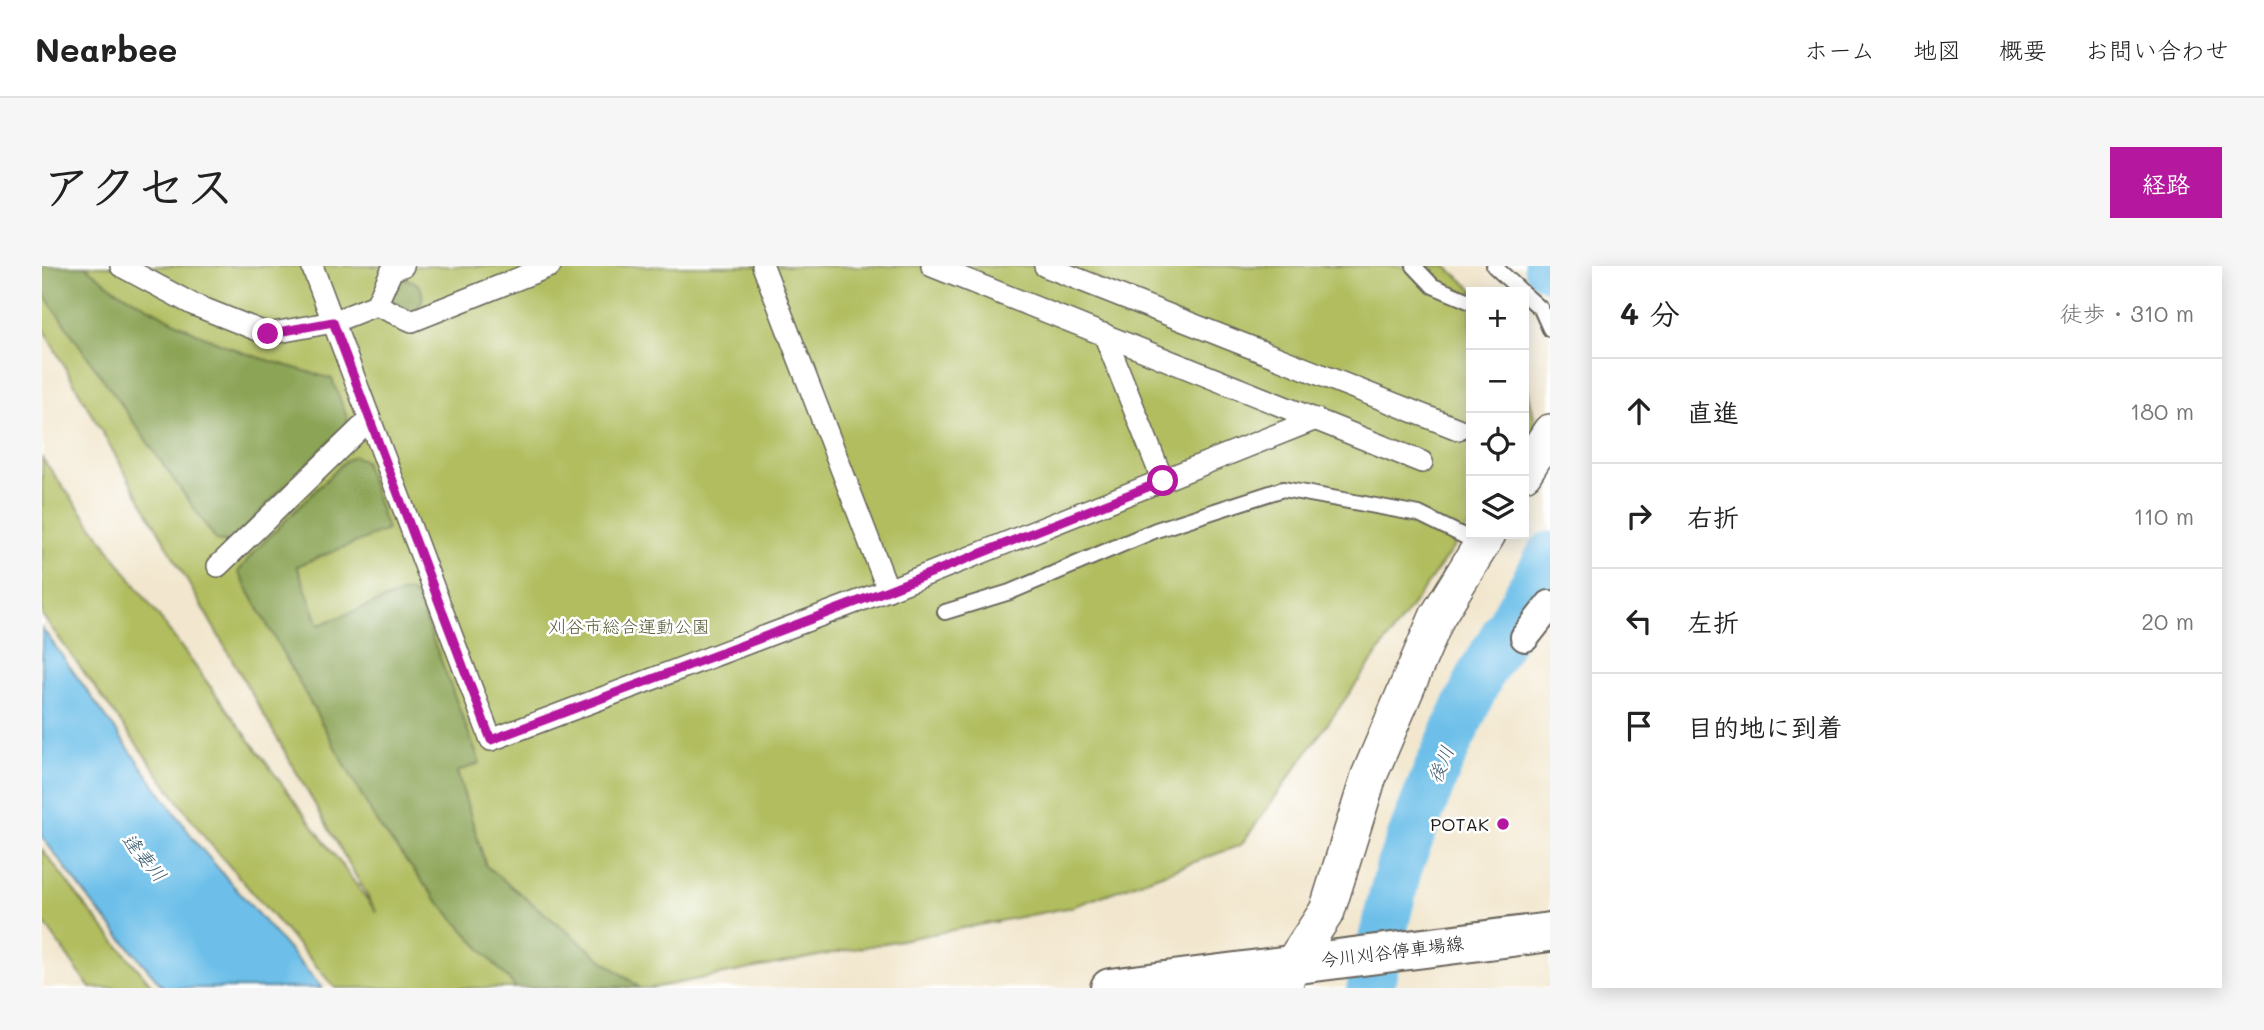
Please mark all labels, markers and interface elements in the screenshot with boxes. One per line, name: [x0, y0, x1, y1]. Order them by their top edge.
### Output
text: Nearbee: [35, 27, 178, 70]
text: ホーム: [1804, 34, 1875, 65]
text: 地図: [1913, 34, 1961, 65]
text: 概要: [1999, 34, 2047, 65]
text: お問い合わせ: [2085, 34, 2229, 65]
button: 経路: [2110, 147, 2222, 218]
text: アクセス: [42, 153, 235, 216]
map controls: [1466, 287, 1529, 539]
button: +: [1466, 287, 1529, 350]
text: 4 分: [1620, 293, 1680, 333]
text: 徒歩 · 310 m: [2060, 298, 2194, 328]
route end: [252, 318, 283, 349]
button: −: [1466, 350, 1529, 413]
icon: ahead: [1620, 392, 1658, 430]
text: 直進: [1687, 395, 1739, 429]
text: 180 m: [2130, 396, 2194, 426]
button: locate: [1466, 413, 1529, 476]
route start: [1147, 465, 1178, 496]
button: layers: [1466, 476, 1529, 539]
icon: right: [1620, 497, 1658, 535]
text: 右折: [1687, 500, 1739, 534]
text: 110 m: [2134, 501, 2194, 531]
icon: left: [1620, 602, 1658, 640]
text: 左折: [1687, 605, 1739, 639]
text: 20 m: [2141, 606, 2194, 636]
park label: 刈谷市総合運動公園: [548, 614, 710, 638]
icon: arrive: [1620, 707, 1658, 745]
text: 目的地に到着: [1687, 710, 1843, 744]
water label: 後川: [1421, 742, 1459, 786]
place label: POTAK: [1430, 812, 1489, 836]
marker: POTAK: [1495, 816, 1511, 832]
water label: 逢妻川: [117, 827, 173, 887]
street label: 今川刈谷停車場線: [1319, 930, 1465, 972]

